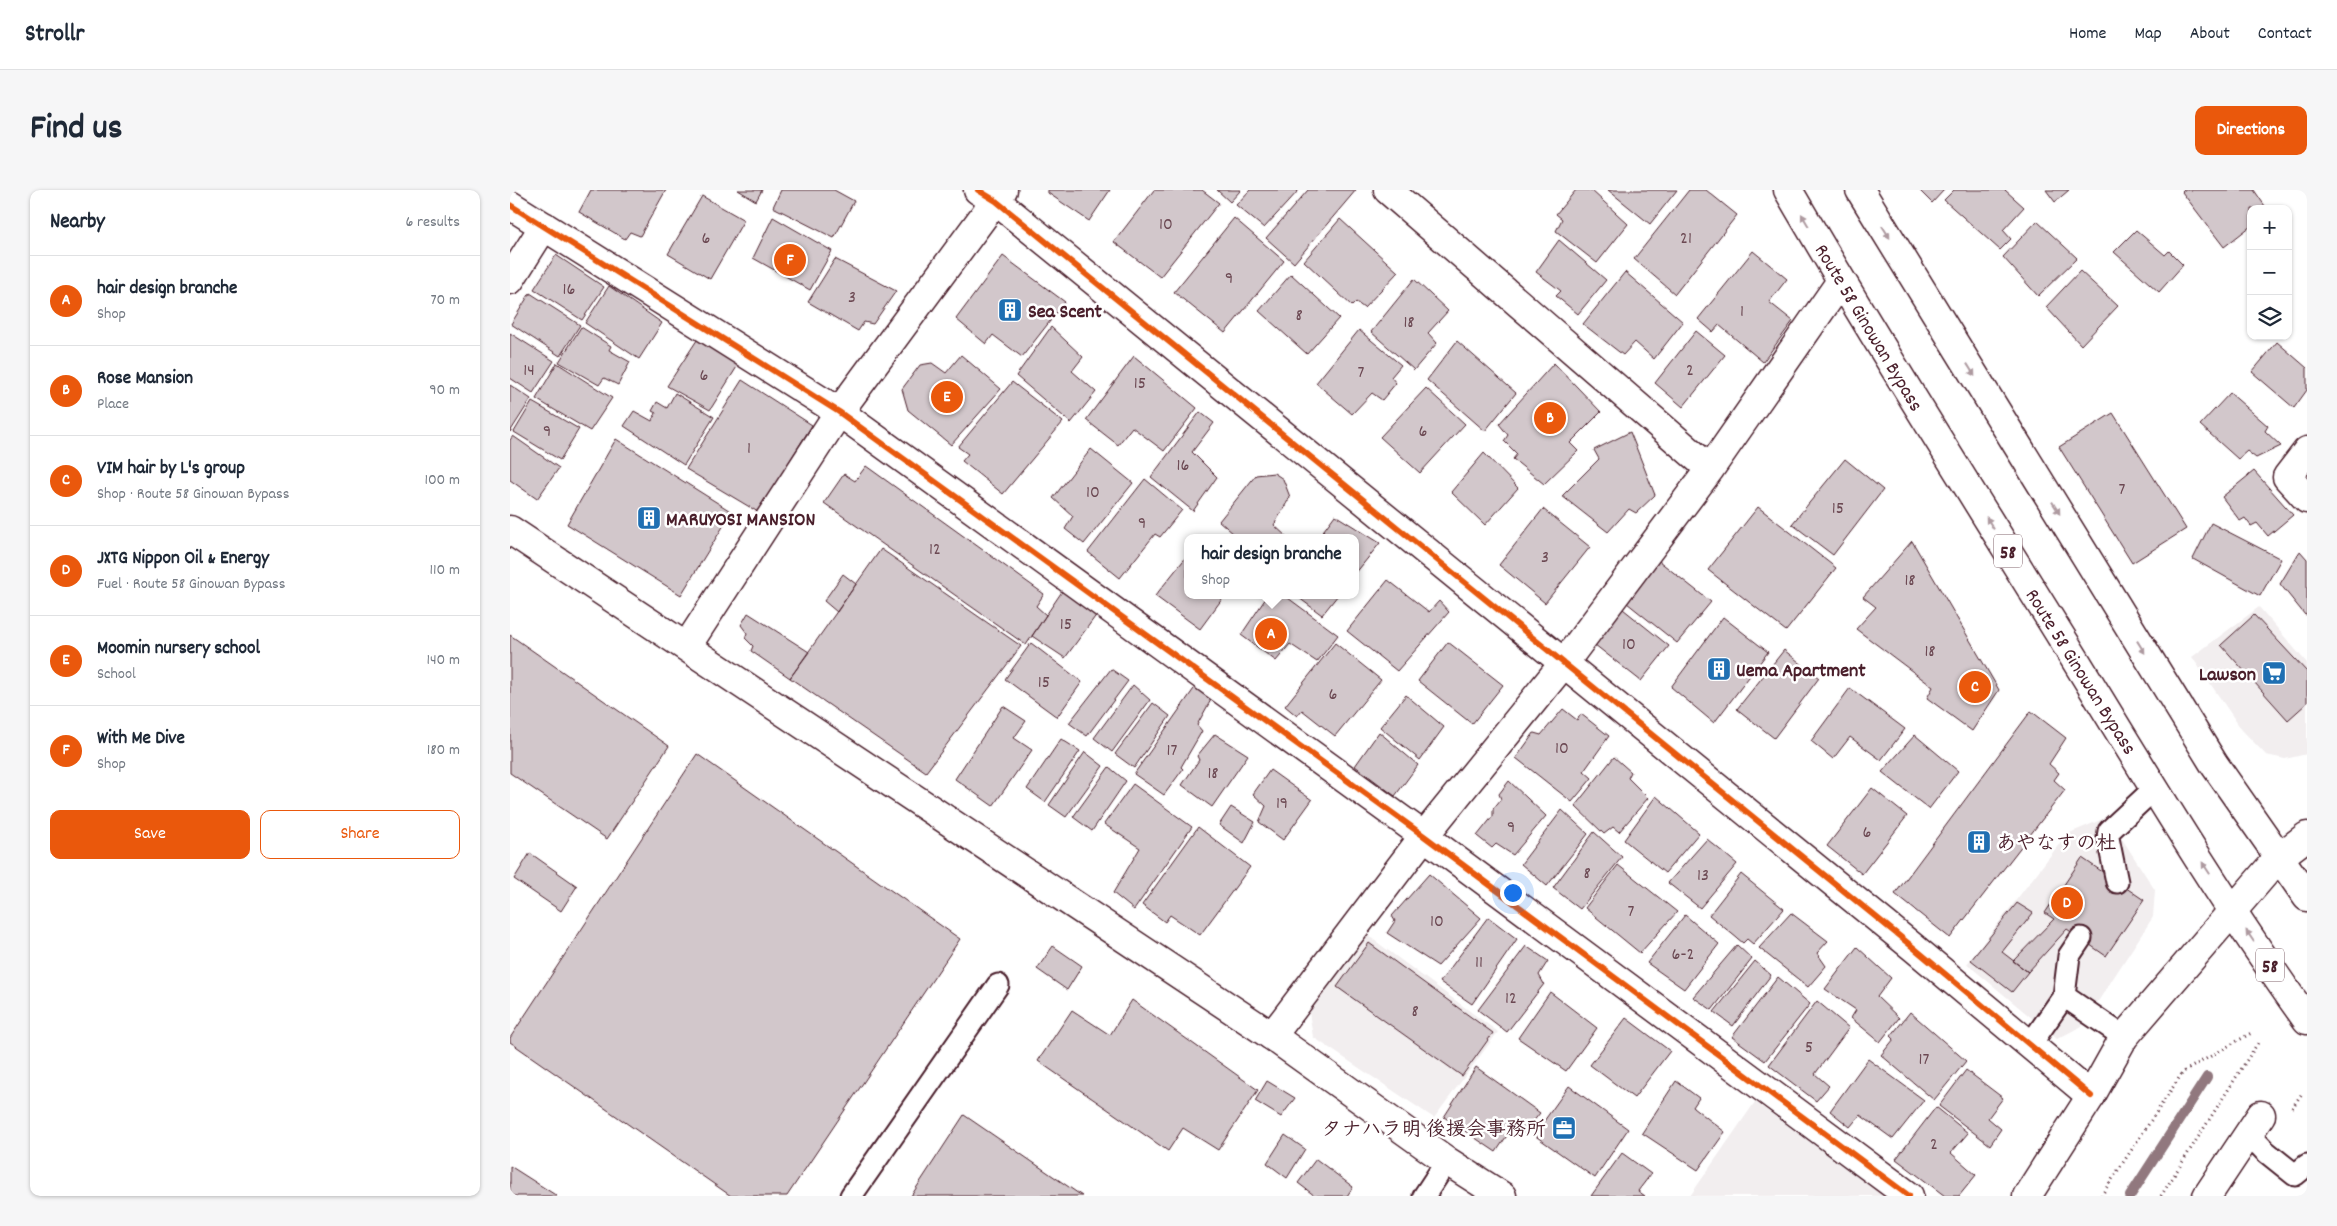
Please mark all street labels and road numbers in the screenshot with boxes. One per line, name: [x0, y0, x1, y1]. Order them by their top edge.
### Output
street label: Route 58 Ginowan Bypass: [1806, 240, 1929, 418]
road number: 58: [1994, 534, 2022, 568]
street label: Route 58 Ginowan Bypass: [2017, 584, 2142, 761]
road number: 58: [2256, 948, 2284, 982]

